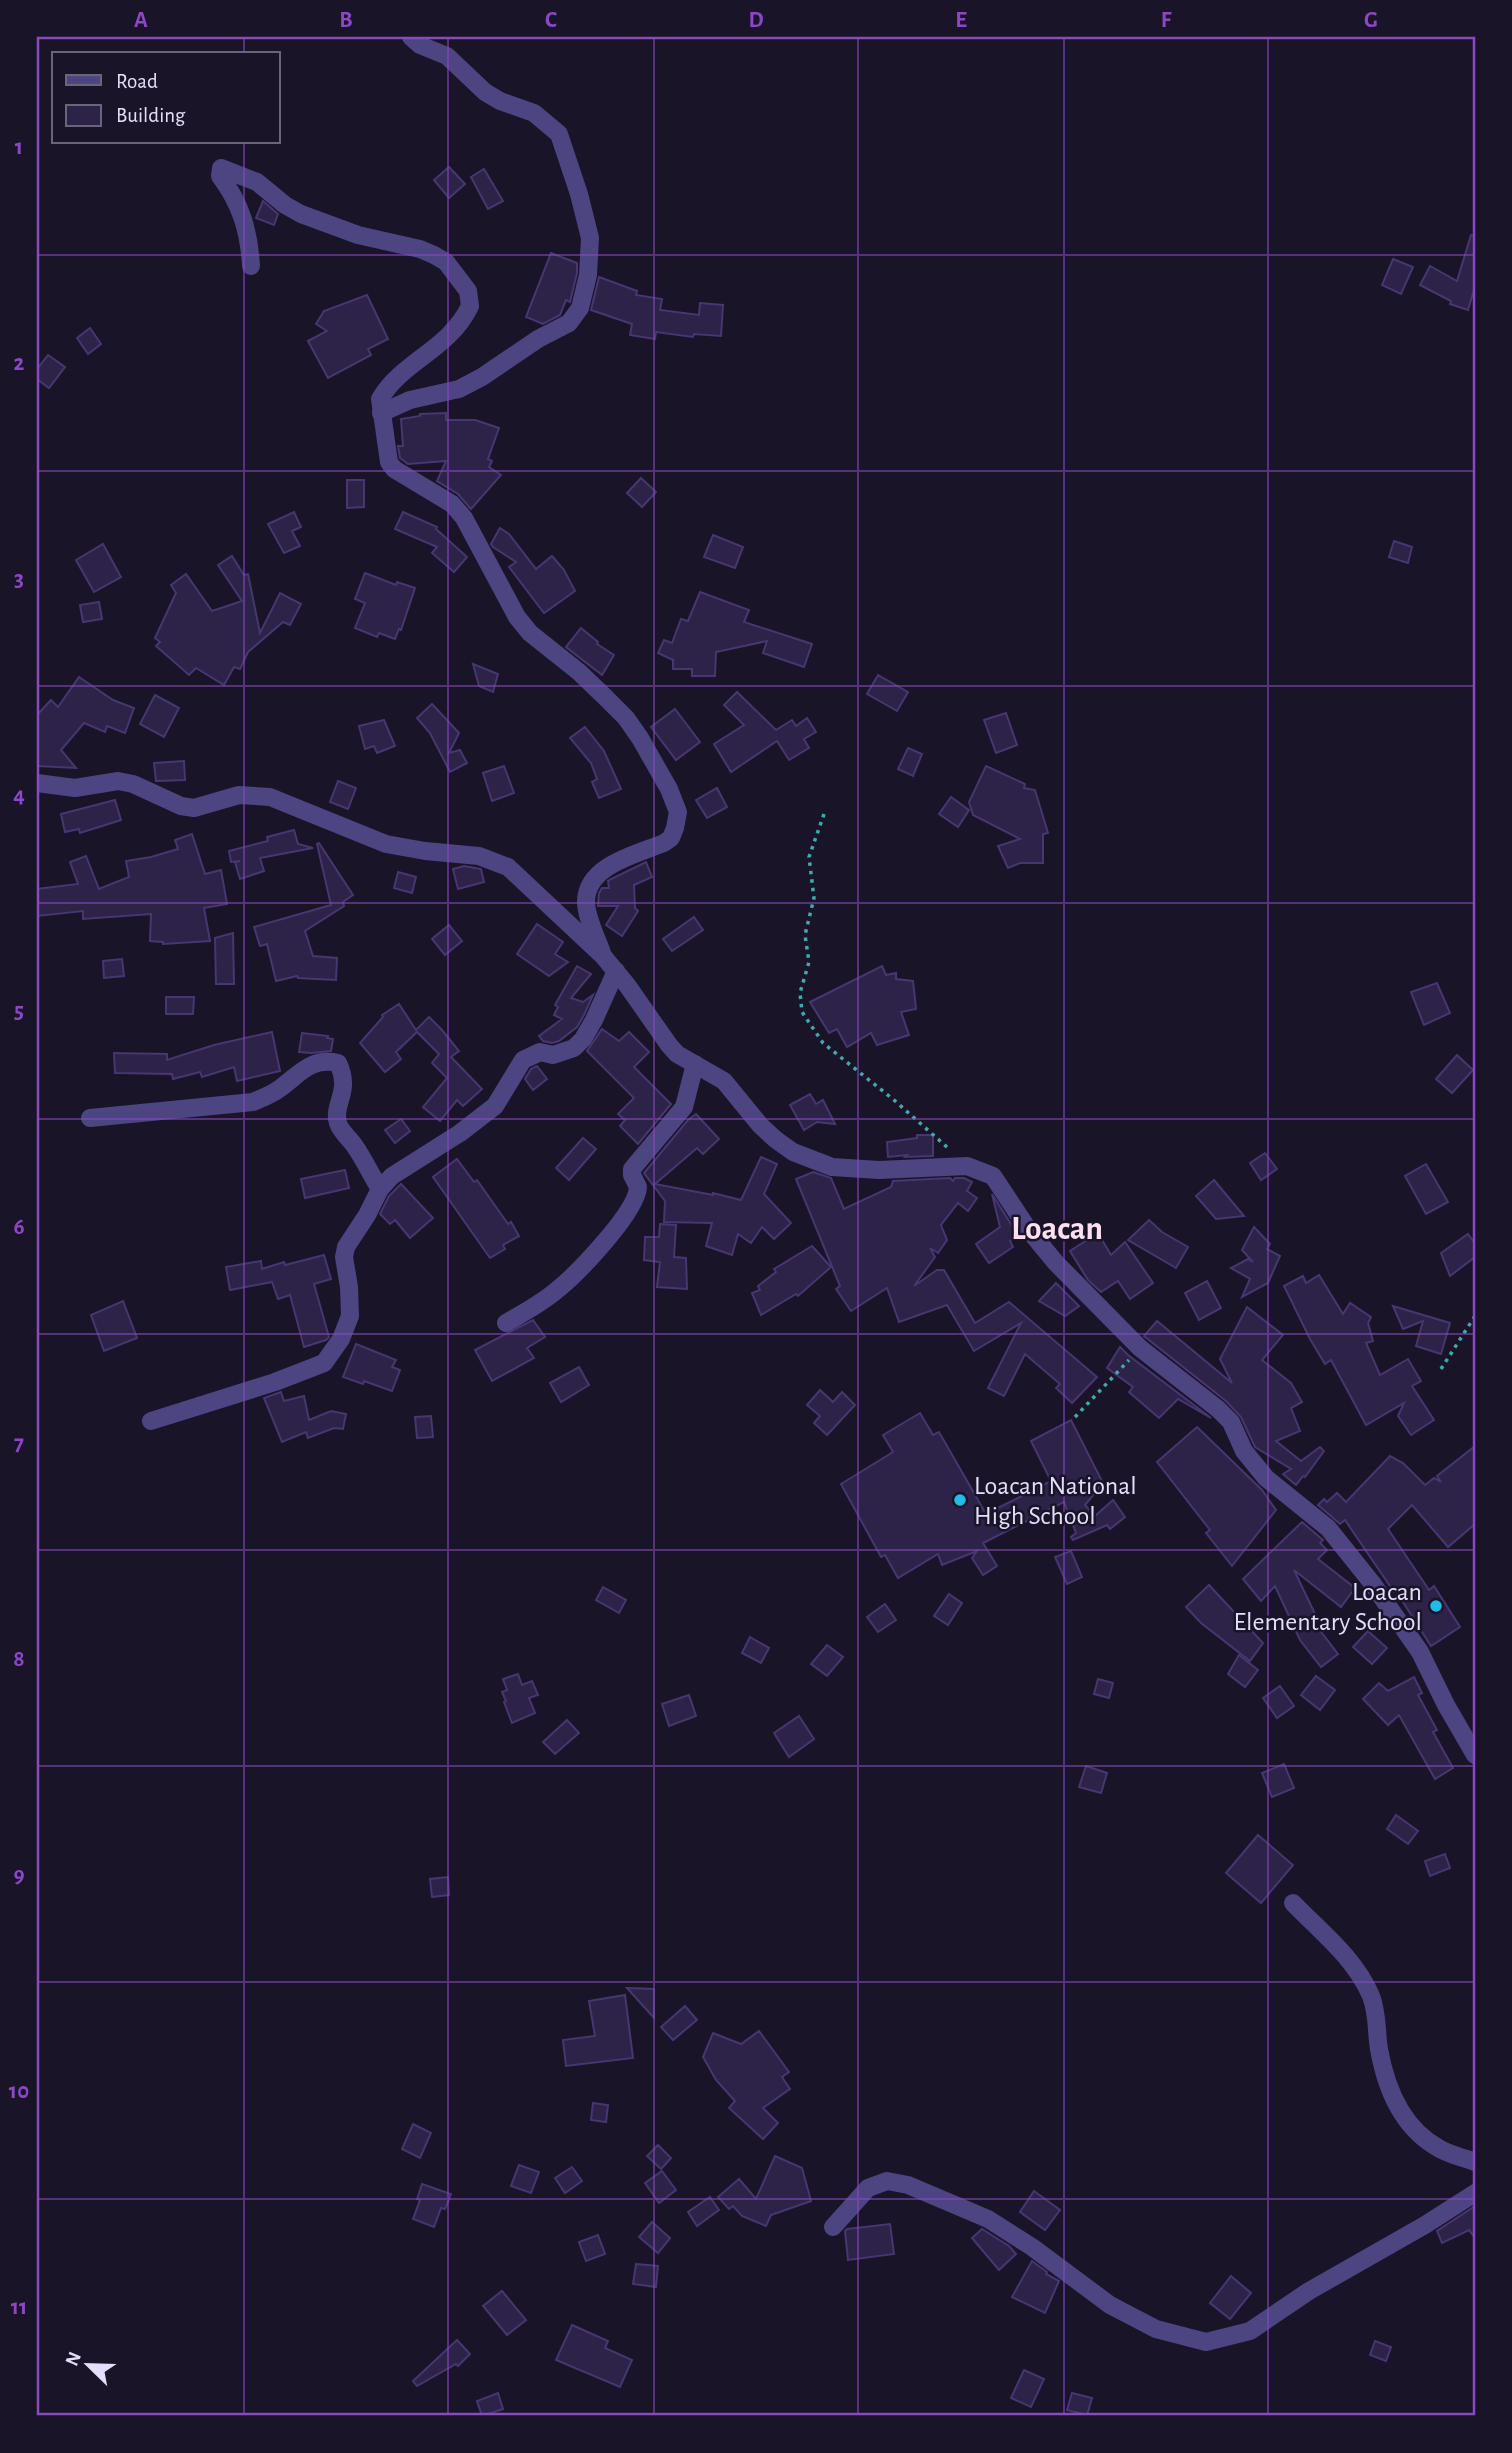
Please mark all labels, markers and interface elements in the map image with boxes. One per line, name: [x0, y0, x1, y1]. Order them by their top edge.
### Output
text: A: [134, 9, 148, 32]
text: B: [339, 9, 353, 32]
text: C: [545, 9, 557, 32]
text: D: [748, 9, 764, 32]
text: E: [955, 9, 967, 32]
text: F: [1161, 9, 1172, 32]
text: G: [1364, 9, 1378, 32]
legend: [52, 52, 280, 144]
text: Road: [116, 71, 158, 92]
text: Building: [116, 105, 186, 126]
text: 1: [15, 136, 23, 159]
text: 2: [14, 352, 25, 375]
text: 3: [14, 568, 24, 591]
text: 4: [13, 784, 25, 807]
text: 5: [14, 1000, 24, 1023]
district label: Loacan: [1011, 1213, 1103, 1246]
text: 6: [13, 1216, 25, 1239]
text: 7: [14, 1432, 24, 1455]
place label: Loacan National High School: [974, 1473, 1137, 1529]
marker: Loacan National High School: [952, 1492, 968, 1508]
place label: Loacan Elementary School: [1233, 1579, 1422, 1635]
marker: Loacan Elementary School: [1428, 1598, 1444, 1614]
text: 8: [13, 1648, 25, 1671]
text: 9: [13, 1864, 25, 1887]
text: 10: [9, 2080, 29, 2103]
text: 11: [11, 2296, 27, 2319]
north arrow: [52, 2330, 122, 2400]
text: N: [62, 2349, 85, 2369]

